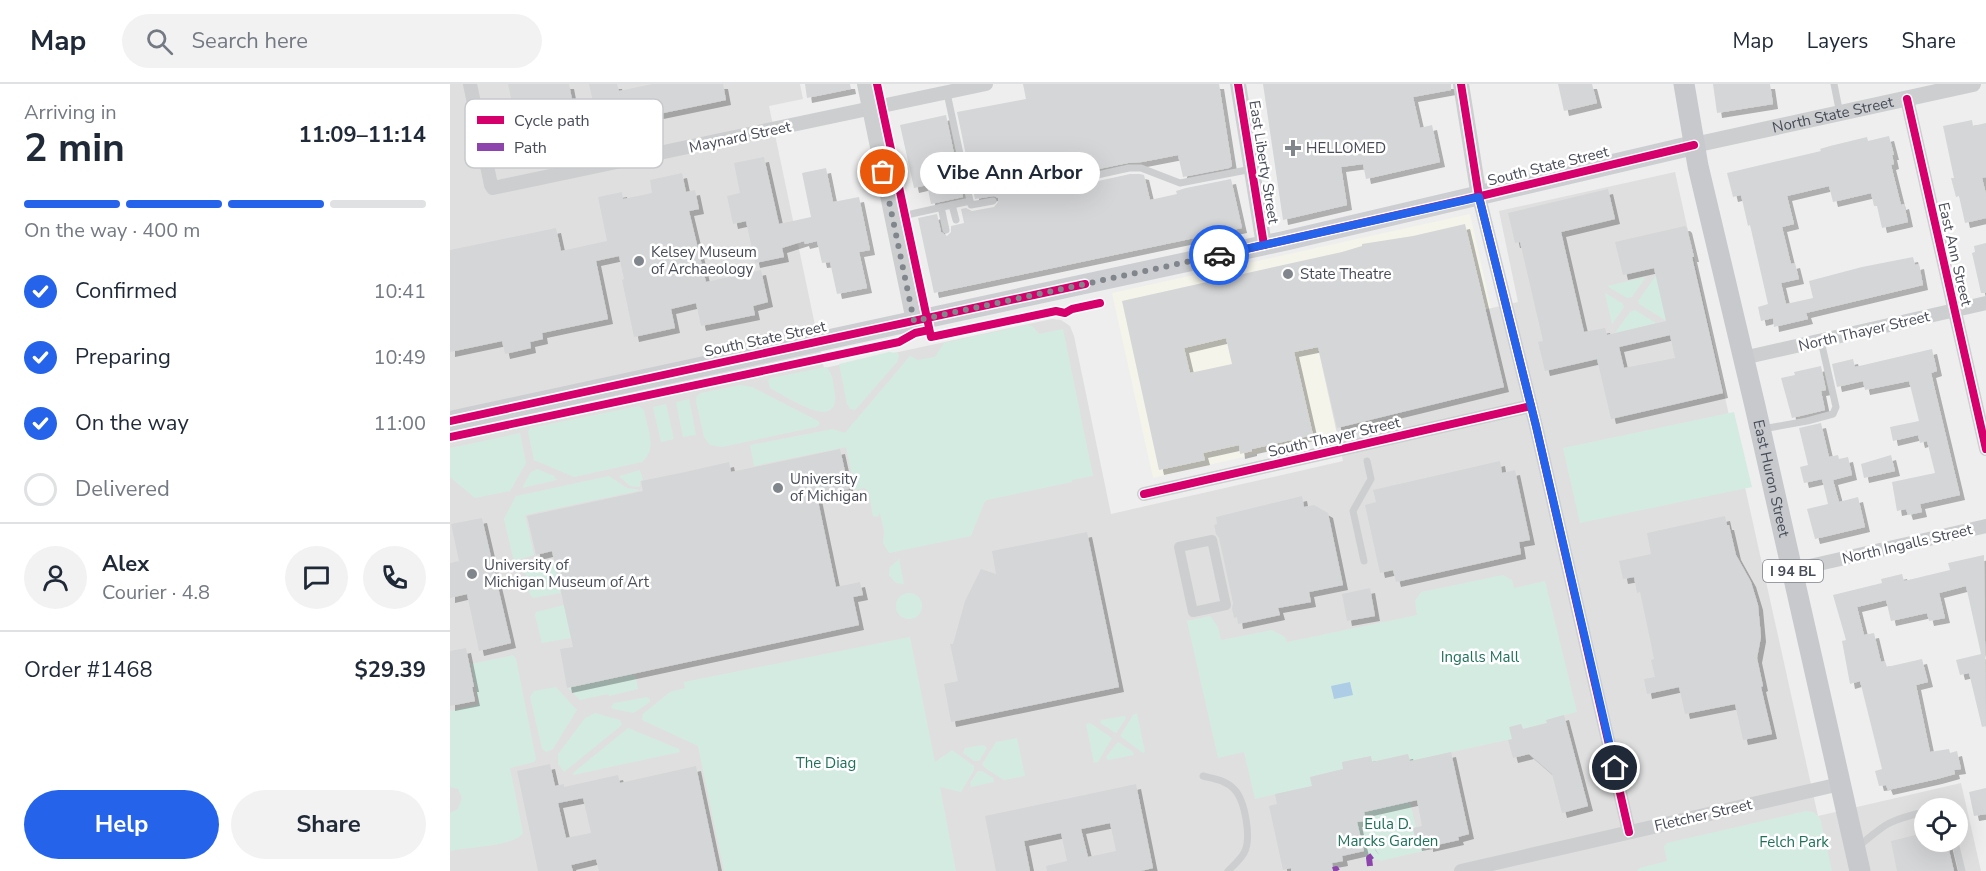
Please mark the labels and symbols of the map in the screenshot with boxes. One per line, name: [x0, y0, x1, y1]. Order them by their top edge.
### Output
street label: North State Street: [1770, 92, 1896, 138]
legend: [465, 99, 663, 168]
street label: East Liberty Street: [1244, 99, 1284, 226]
text: Cycle path: [514, 110, 590, 132]
street label: Maynard Street: [687, 116, 794, 158]
text: Path: [514, 137, 547, 159]
place label: HELLOMED: [1306, 138, 1386, 158]
marker: HELLOMED: [1284, 139, 1302, 157]
street label: South State Street: [1485, 141, 1611, 191]
pin: [857, 146, 908, 197]
callout: Vibe Ann Arbor: [919, 151, 1099, 193]
street label: East Ann Street: [1933, 200, 1977, 308]
courier: [1189, 225, 1249, 285]
place label: Kelsey Museum of Archaeology: [651, 242, 757, 279]
marker: Kelsey Museum of Archaeology: [632, 254, 646, 268]
place label: State Theatre: [1300, 264, 1391, 284]
marker: State Theatre: [1281, 267, 1295, 281]
street label: North Thayer Street: [1796, 306, 1932, 356]
street label: South State Street: [702, 316, 828, 362]
street label: South Thayer Street: [1266, 412, 1403, 462]
street label: East Huron Street: [1748, 418, 1794, 540]
place label: University of Michigan: [790, 469, 868, 506]
marker: University of Michigan: [771, 481, 785, 495]
street label: North Ingalls Street: [1840, 519, 1975, 569]
place label: University of Michigan Museum of Art: [484, 555, 650, 592]
road number: I 94 BL: [1763, 560, 1823, 582]
marker: University of Michigan Museum of Art: [465, 567, 479, 581]
park label: Ingalls Mall: [1441, 647, 1520, 667]
pin: [1589, 742, 1640, 793]
park label: The Diag: [796, 753, 856, 773]
street label: Fletcher Street: [1652, 794, 1754, 836]
park label: Eula D. Marcks Garden: [1338, 814, 1438, 851]
park label: Felch Park: [1759, 832, 1829, 852]

